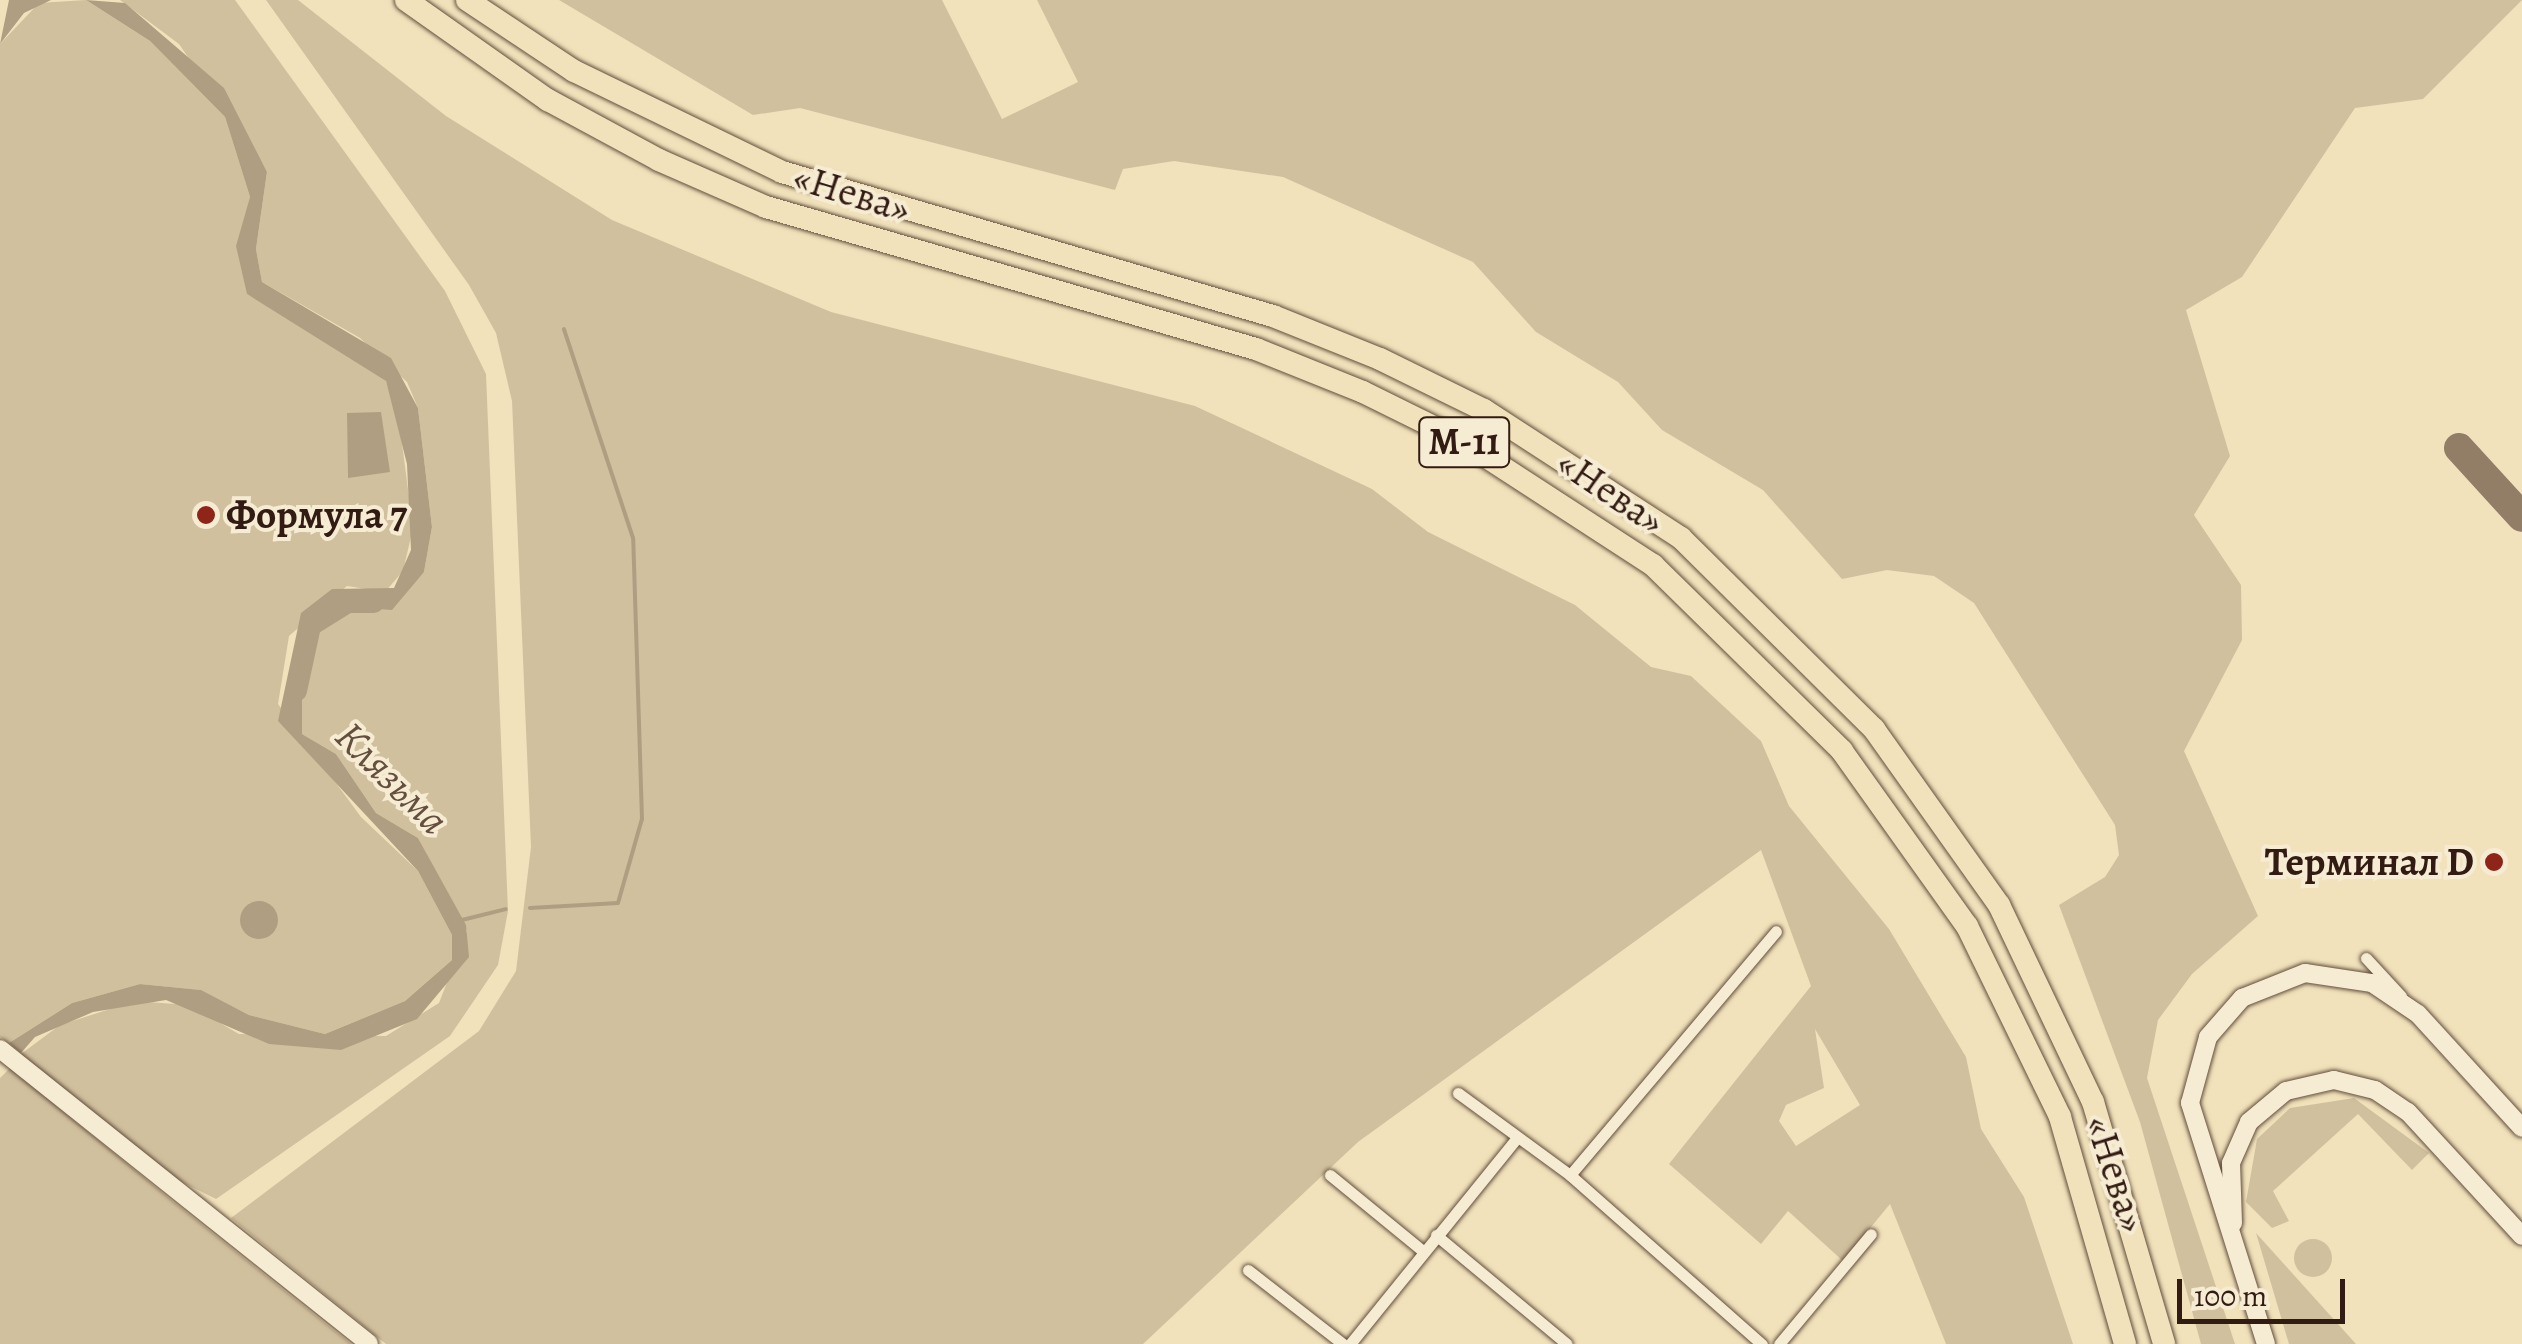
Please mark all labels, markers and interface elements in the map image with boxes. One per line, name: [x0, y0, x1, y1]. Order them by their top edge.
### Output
street label: «Нева»: [788, 153, 916, 233]
road number: М-11: [1416, 409, 1512, 475]
street label: «Нева»: [1548, 439, 1674, 545]
place label: Формула 7: [226, 491, 407, 539]
marker: Формула 7: [195, 504, 217, 526]
water label: Клязьма: [325, 711, 459, 845]
place label: Терминал D: [2265, 838, 2474, 886]
marker: Терминал D: [2483, 851, 2505, 873]
street label: «Нева»: [2075, 1110, 2157, 1238]
scale bar: [2182, 1259, 2350, 1321]
text: 100 m: [2194, 1276, 2267, 1316]

